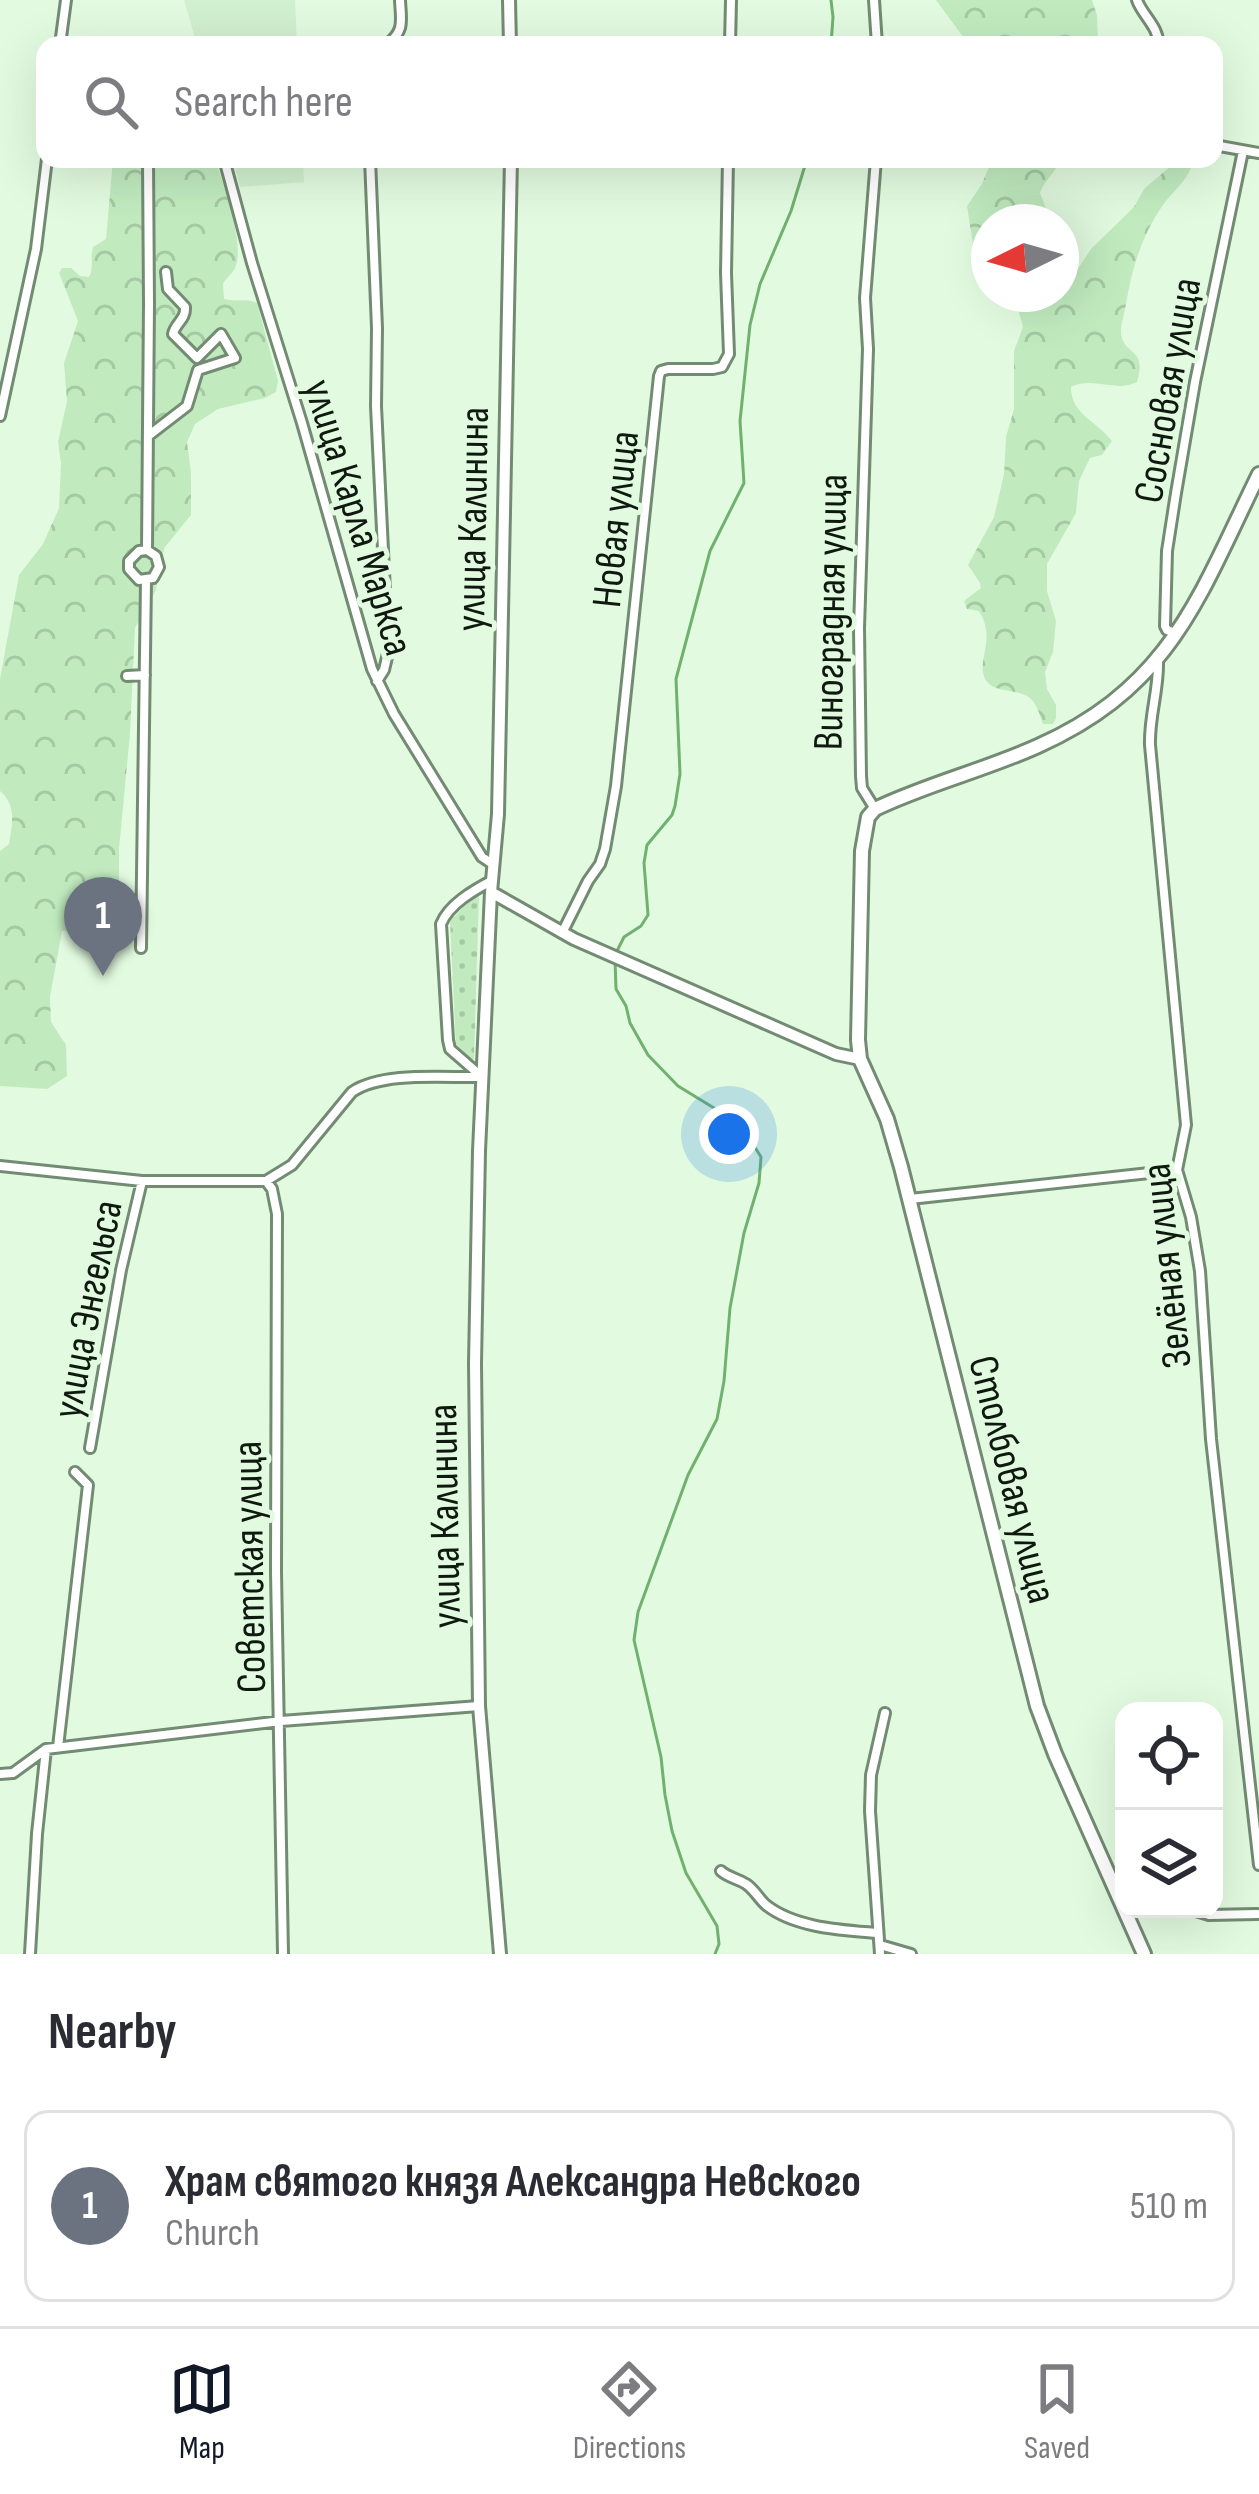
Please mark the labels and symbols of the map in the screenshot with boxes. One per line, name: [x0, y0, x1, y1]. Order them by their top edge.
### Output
north arrow: [971, 204, 1079, 312]
street label: Сосновая улица: [1124, 274, 1213, 507]
street label: улица Карла Маркса: [291, 374, 424, 662]
street label: улица Калинина: [446, 406, 501, 632]
street label: Новая улица: [582, 428, 651, 610]
street label: Виноградная улица: [804, 473, 859, 751]
pin: 1: [64, 877, 142, 976]
your location: [699, 1104, 759, 1164]
street label: Зелёная улица: [1131, 1161, 1204, 1371]
street label: улица Энгельса: [42, 1196, 135, 1423]
street label: Столбовая улица: [956, 1351, 1067, 1609]
street label: улица Калинина: [418, 1403, 473, 1629]
street label: Советская улица: [223, 1440, 278, 1694]

